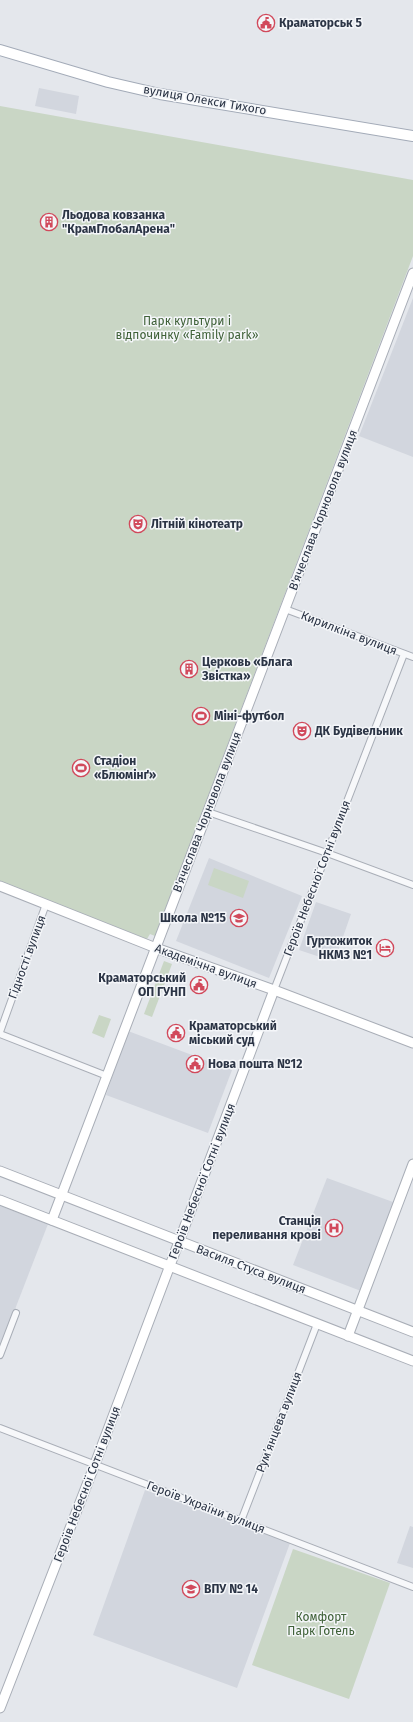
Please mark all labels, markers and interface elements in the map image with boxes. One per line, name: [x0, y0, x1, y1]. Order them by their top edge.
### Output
public building icon: Краматорськ 5: [256, 13, 276, 33]
place label: Краматорськ 5: [279, 16, 362, 30]
street label: вулиця Олекси Тихого: [142, 82, 268, 118]
place label: Льодова ковзанка "КрамГлобалАрена": [62, 208, 175, 236]
building icon: Льодова ковзанка "КрамГлобалАрена": [39, 212, 59, 232]
park label: Парк культури і відпочинку «Family park»: [115, 314, 259, 342]
street label: В'ячеслава Чорновола вулиця: [286, 428, 360, 592]
theatre icon: Літній кінотеатр: [128, 514, 148, 534]
place label: Літній кінотеатр: [151, 517, 243, 531]
street label: Кирилкіна вулиця: [299, 608, 399, 658]
place label: Церковь «Блага Звістка»: [201, 655, 293, 683]
building icon: Церковь «Блага Звістка»: [179, 659, 199, 679]
sports icon: Міні-футбол: [191, 706, 211, 726]
place label: Міні-футбол: [214, 709, 285, 723]
theatre icon: ДК Будівельник: [292, 721, 312, 741]
place label: ДК Будівельник: [314, 724, 403, 738]
street label: В'ячеслава Чорновола вулиця: [170, 730, 244, 894]
place label: Стадіон «Блюмінґ»: [94, 754, 157, 782]
sports icon: Стадіон «Блюмінґ»: [71, 758, 91, 778]
street label: Героїв Небесної Сотні вулиця: [281, 798, 353, 958]
school or university icon: Школа №15: [229, 908, 249, 928]
place label: Школа №15: [160, 911, 227, 925]
street label: Гідності вулиця: [5, 913, 49, 1001]
place label: Гуртожиток НКМЗ №1: [306, 934, 372, 962]
hotel icon: Гуртожиток НКМЗ №1: [375, 938, 395, 958]
street label: Академічна вулиця: [153, 941, 259, 991]
place label: Краматорський ОП ГУНП: [98, 971, 186, 999]
public building icon: Краматорський ОП ГУНП: [189, 975, 209, 995]
place label: Краматорський міський суд: [189, 1019, 277, 1047]
public building icon: Краматорський міський суд: [166, 1023, 186, 1043]
public building icon: Нова пошта №12: [185, 1054, 205, 1074]
place label: Нова пошта №12: [208, 1057, 302, 1071]
street label: Героїв Небесної Сотні вулиця: [166, 1101, 238, 1261]
place label: Станція переливання крові: [212, 1214, 321, 1242]
hospital icon: Станція переливання крові: [324, 1218, 344, 1238]
street label: Василя Стуса вулиця: [194, 1242, 308, 1296]
street label: Рум’янцева вулиця: [253, 1370, 305, 1474]
street label: Героїв Небесної Сотні вулиця: [51, 1404, 123, 1564]
street label: Героїв України вулиця: [145, 1478, 267, 1536]
school or university icon: ВПУ № 14: [181, 1579, 201, 1599]
place label: ВПУ № 14: [204, 1582, 258, 1596]
park label: Комфорт Парк Готель: [287, 1610, 355, 1638]

